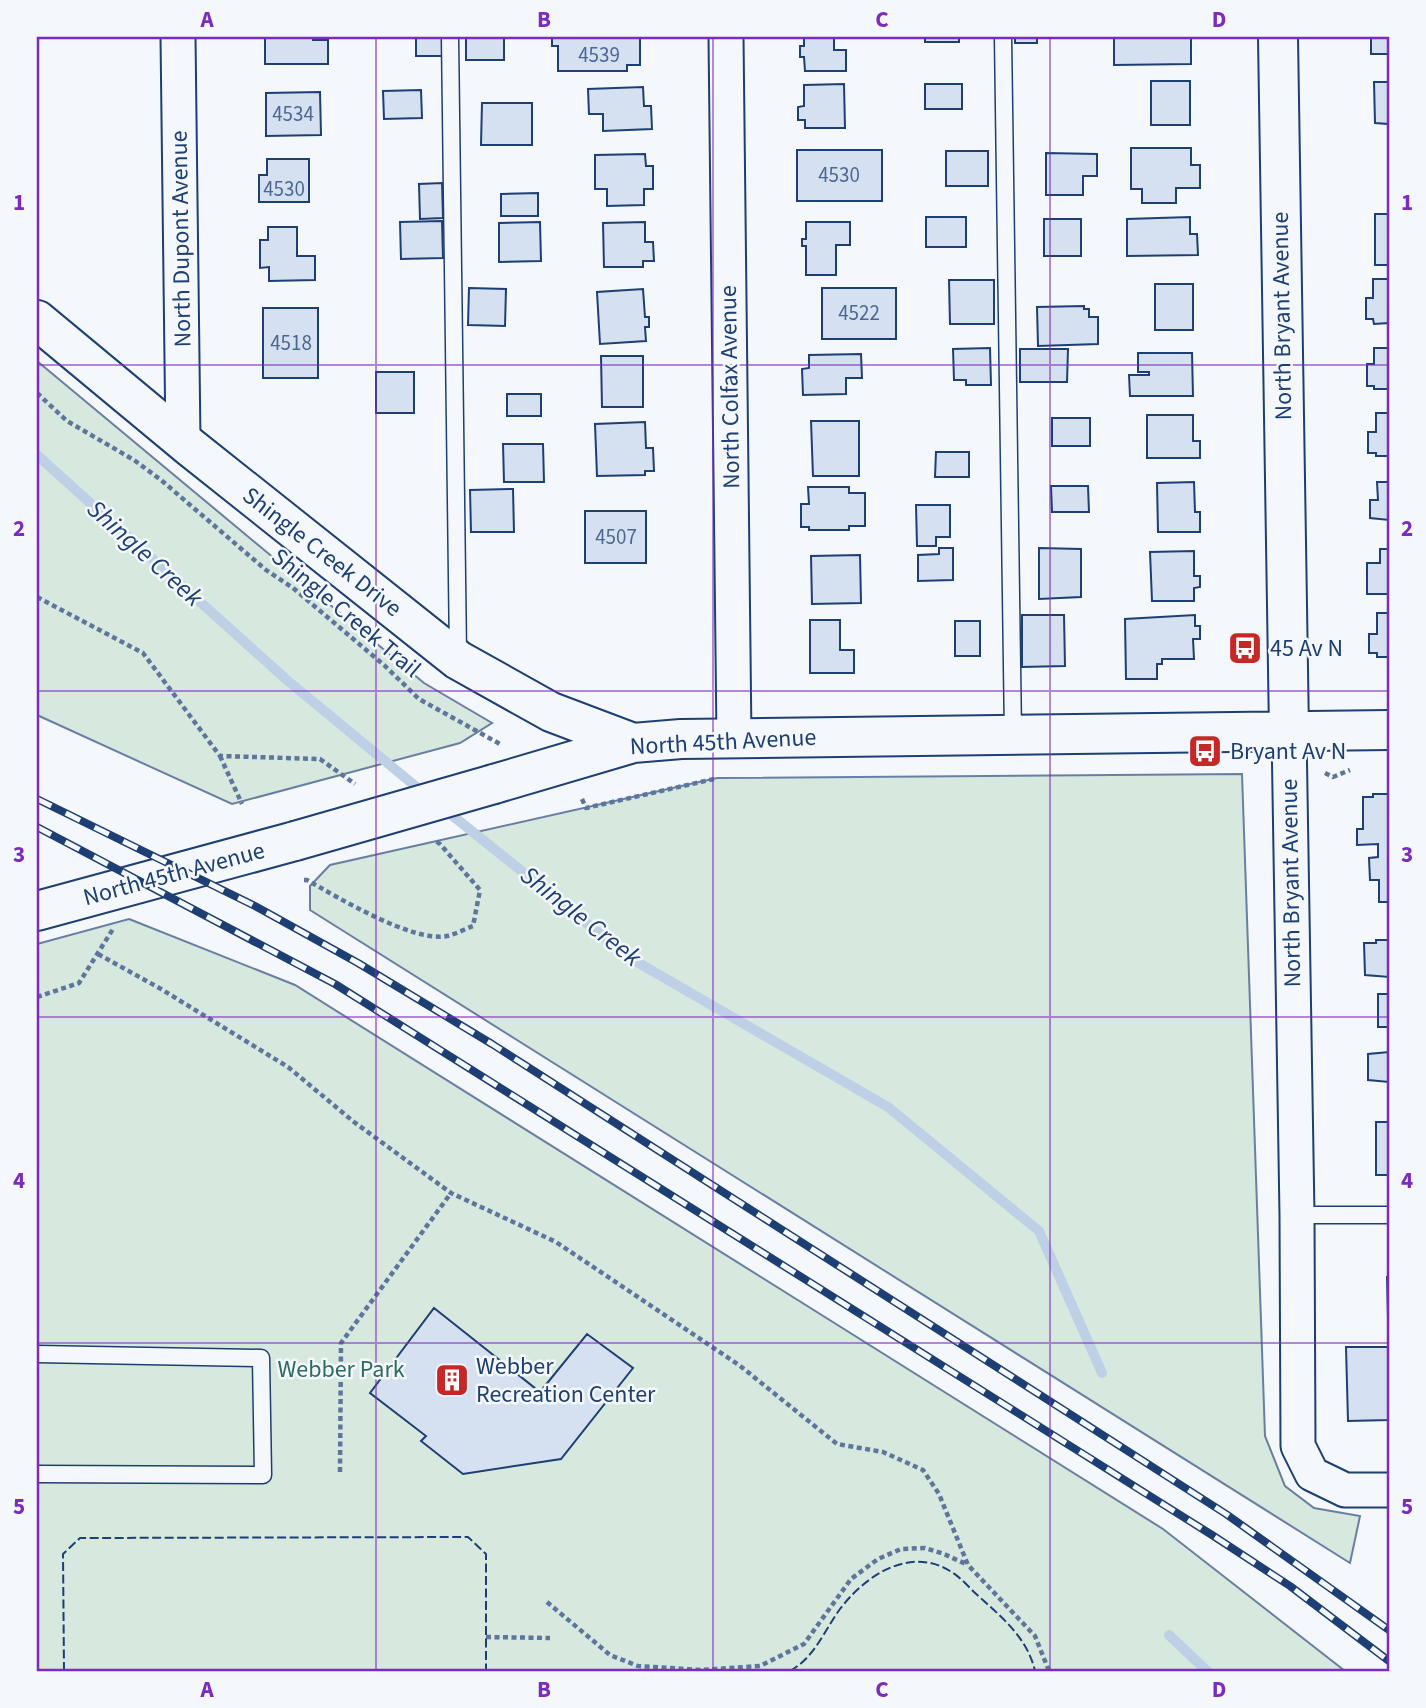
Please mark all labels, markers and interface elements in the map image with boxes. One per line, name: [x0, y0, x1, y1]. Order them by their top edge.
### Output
text: A: [199, 3, 214, 36]
text: B: [537, 3, 551, 36]
text: C: [875, 3, 889, 36]
text: D: [1212, 3, 1226, 36]
house number: 4539: [578, 40, 620, 70]
house number: 4534: [272, 99, 314, 129]
street label: North Dupont Avenue: [162, 130, 200, 348]
house number: 4530: [818, 160, 860, 190]
house number: 4530: [263, 174, 305, 204]
text: 1: [13, 186, 25, 219]
text: 1: [1401, 186, 1413, 219]
street label: North Bryant Avenue: [1263, 211, 1301, 421]
street label: North Colfax Avenue: [711, 285, 749, 489]
house number: 4522: [838, 298, 880, 328]
house number: 4518: [270, 328, 312, 358]
street label: Shingle Creek Drive: [235, 478, 409, 626]
water label: Shingle Creek: [79, 491, 212, 616]
text: 2: [13, 512, 25, 545]
text: 2: [1401, 512, 1413, 545]
house number: 4507: [595, 522, 637, 552]
street label: Shingle Creek Trail: [264, 540, 428, 686]
bus stop icon: 45 Av N: [1226, 629, 1264, 667]
place label: 45 Av N: [1270, 631, 1343, 666]
street label: North 45th Avenue: [629, 720, 817, 764]
bus stop icon: Bryant Av N: [1186, 732, 1224, 770]
place label: Bryant Av N: [1230, 734, 1346, 769]
street label: North Bryant Avenue: [1272, 778, 1310, 988]
street label: North 45th Avenue: [79, 833, 269, 915]
text: 3: [13, 838, 25, 871]
text: 3: [1401, 838, 1413, 871]
water label: Shingle Creek: [513, 857, 650, 976]
text: 4: [13, 1164, 25, 1197]
text: 4: [1401, 1164, 1413, 1197]
place label: Webber Recreation Center: [476, 1349, 656, 1412]
park label: Webber Park: [277, 1352, 405, 1387]
building icon: Webber Recreation Center: [433, 1361, 471, 1399]
text: 5: [13, 1490, 25, 1523]
text: 5: [1401, 1490, 1413, 1523]
text: A: [199, 1673, 214, 1706]
text: B: [537, 1673, 551, 1706]
text: C: [875, 1673, 889, 1706]
text: D: [1212, 1673, 1226, 1706]

